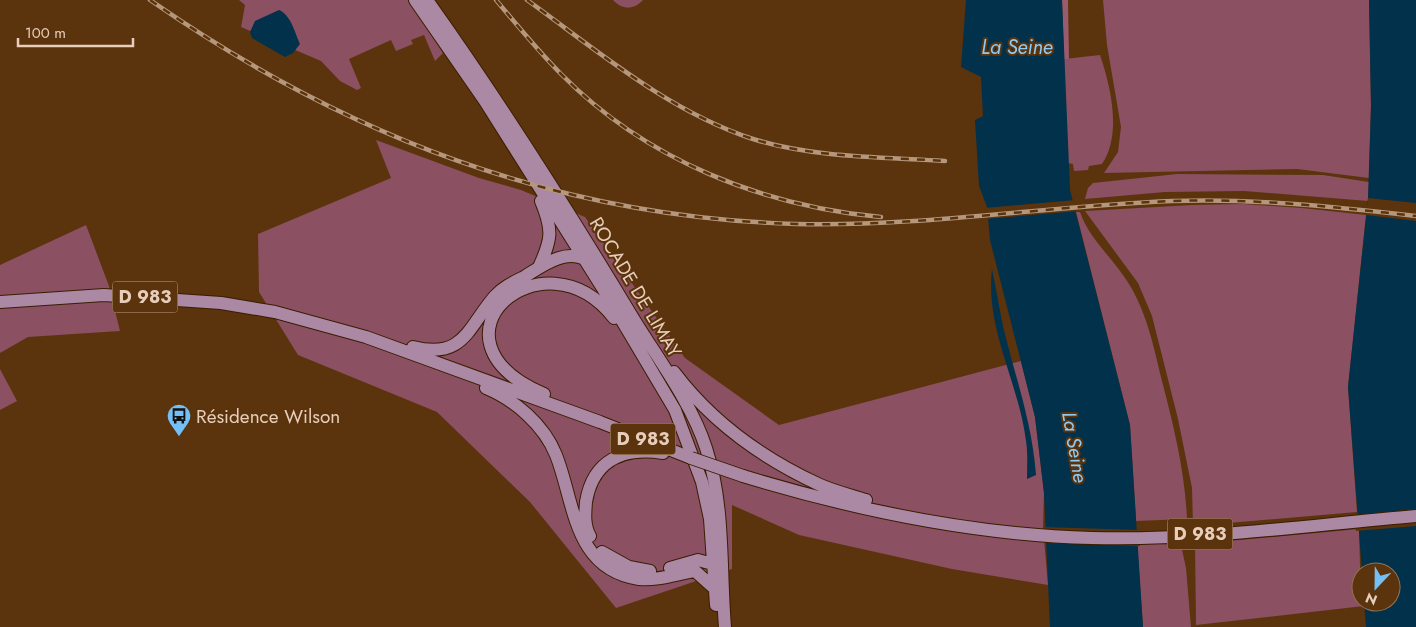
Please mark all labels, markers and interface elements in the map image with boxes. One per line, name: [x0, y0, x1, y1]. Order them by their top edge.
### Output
scale bar: [18, 15, 132, 47]
text: 100 m: [25, 22, 66, 44]
water label: La Seine: [981, 33, 1053, 62]
street label: ROCADE DE LIMAY: [583, 212, 688, 363]
road number: D 983: [112, 282, 178, 312]
bus stop icon: Résidence Wilson: [166, 403, 192, 437]
place label: Résidence Wilson: [196, 403, 340, 430]
water label: La Seine: [1054, 409, 1095, 485]
road number: D 983: [610, 424, 676, 454]
road number: D 983: [1168, 518, 1232, 550]
north arrow: [1351, 562, 1401, 612]
text: N: [1362, 588, 1380, 610]

